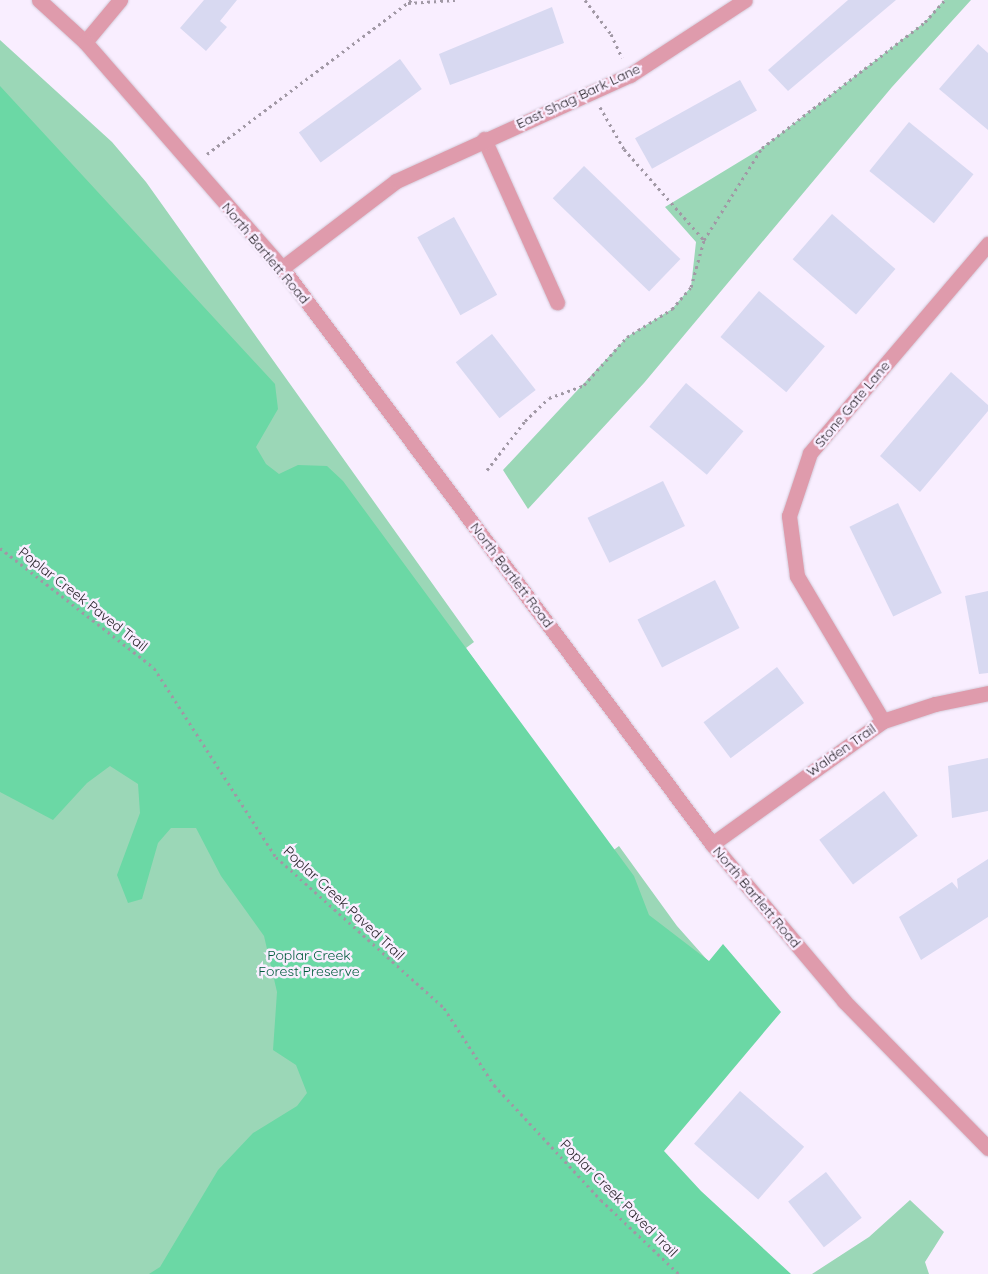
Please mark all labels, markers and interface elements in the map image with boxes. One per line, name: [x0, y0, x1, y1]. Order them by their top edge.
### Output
street label: East Shag Bark Lane: [513, 60, 643, 132]
street label: North Bartlett Road: [219, 199, 313, 307]
street label: Stone Gate Lane: [811, 357, 893, 451]
street label: North Bartlett Road: [467, 519, 557, 631]
street label: Poplar Creek Paved Trail: [15, 543, 151, 655]
street label: Walden Trail: [803, 720, 879, 780]
street label: Poplar Creek Paved Trail: [280, 843, 408, 963]
street label: North Bartlett Road: [710, 843, 804, 951]
park label: Poplar Creek Forest Preserve: [258, 947, 360, 980]
street label: Poplar Creek Paved Trail: [557, 1136, 681, 1260]

